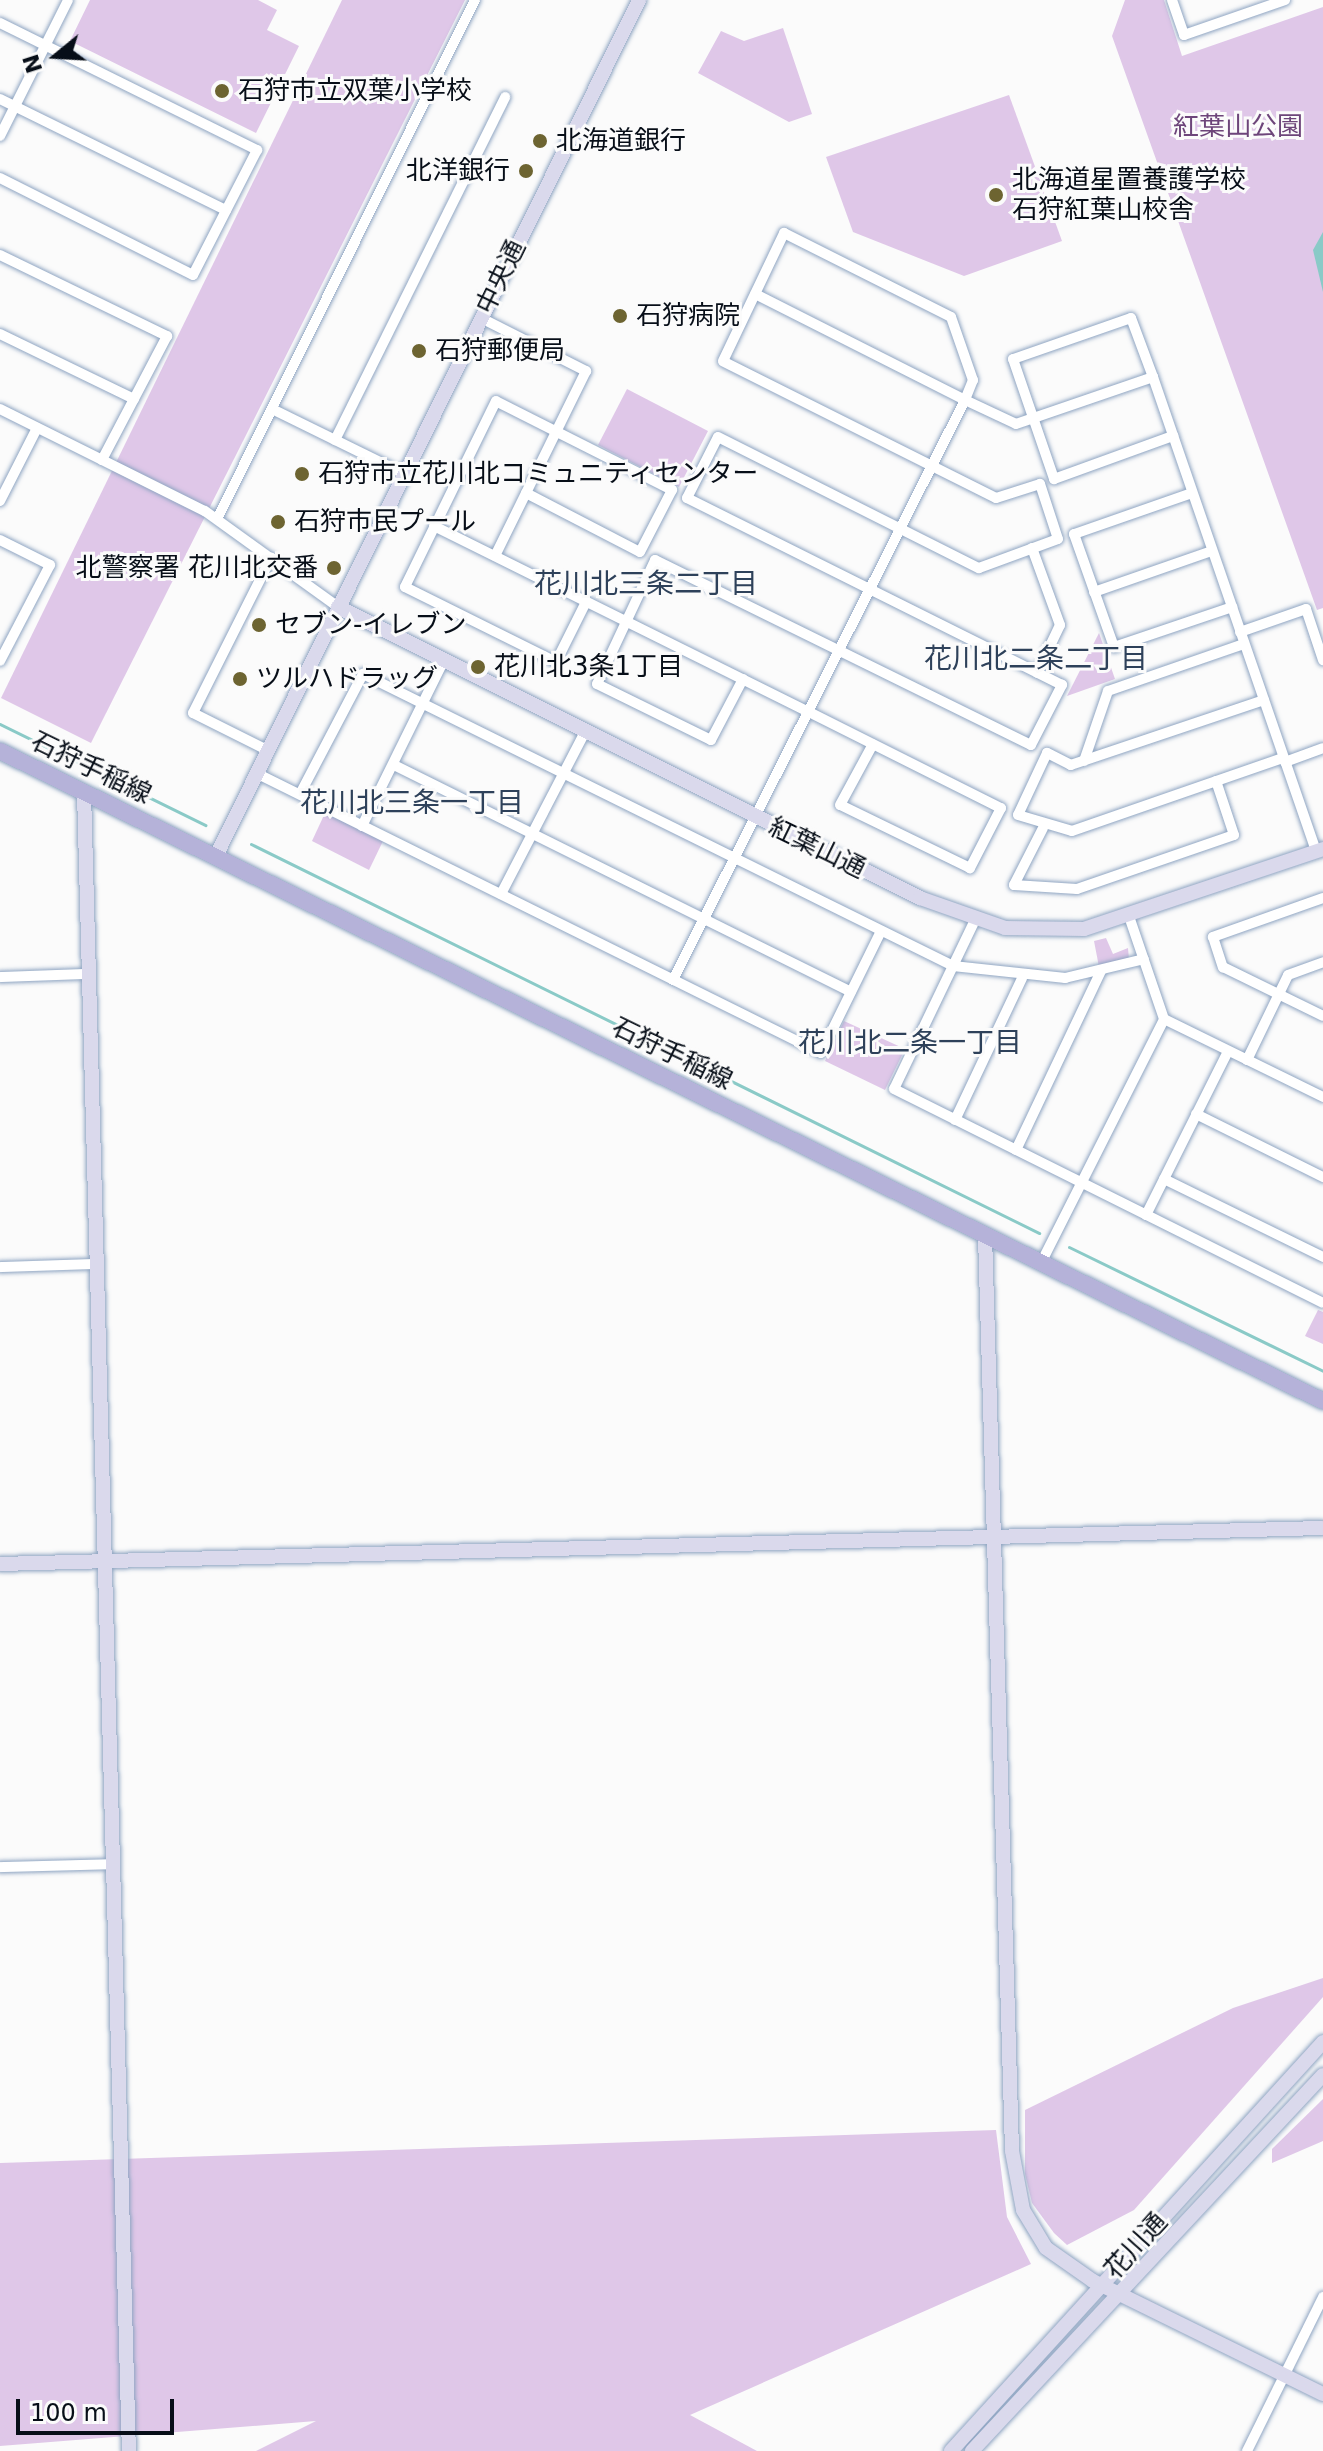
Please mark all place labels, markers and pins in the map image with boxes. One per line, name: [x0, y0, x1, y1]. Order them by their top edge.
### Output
place label: 石狩市立双葉小学校: [238, 75, 472, 107]
marker: 石狩市立双葉小学校: [213, 82, 231, 100]
place label: 北海道銀行: [556, 125, 686, 157]
marker: 北海道銀行: [531, 132, 549, 150]
place label: 北洋銀行: [406, 155, 510, 187]
marker: 北洋銀行: [517, 162, 535, 180]
place label: 北海道星置養護学校 石狩紅葉山校舎: [1012, 164, 1246, 226]
marker: 北海道星置養護学校 石狩紅葉山校舎: [987, 186, 1005, 204]
place label: 石狩病院: [636, 300, 740, 332]
marker: 石狩病院: [611, 307, 629, 325]
place label: 石狩郵便局: [435, 335, 565, 367]
marker: 石狩郵便局: [410, 342, 428, 360]
place label: 石狩市立花川北コミュニティセンター: [318, 458, 760, 490]
marker: 石狩市立花川北コミュニティセンター: [293, 465, 311, 483]
place label: 石狩市民プール: [294, 506, 476, 538]
marker: 石狩市民プール: [269, 513, 287, 531]
place label: 北警察署 花川北交番: [76, 552, 318, 584]
marker: 北警察署 花川北交番: [325, 559, 343, 577]
place label: セブン-イレブン: [275, 609, 466, 641]
marker: セブン-イレブン: [250, 616, 268, 634]
place label: 花川北3条1丁目: [494, 651, 683, 683]
marker: 花川北3条1丁目: [469, 658, 487, 676]
place label: ツルハドラッグ: [256, 663, 438, 695]
marker: ツルハドラッグ: [231, 670, 249, 688]

